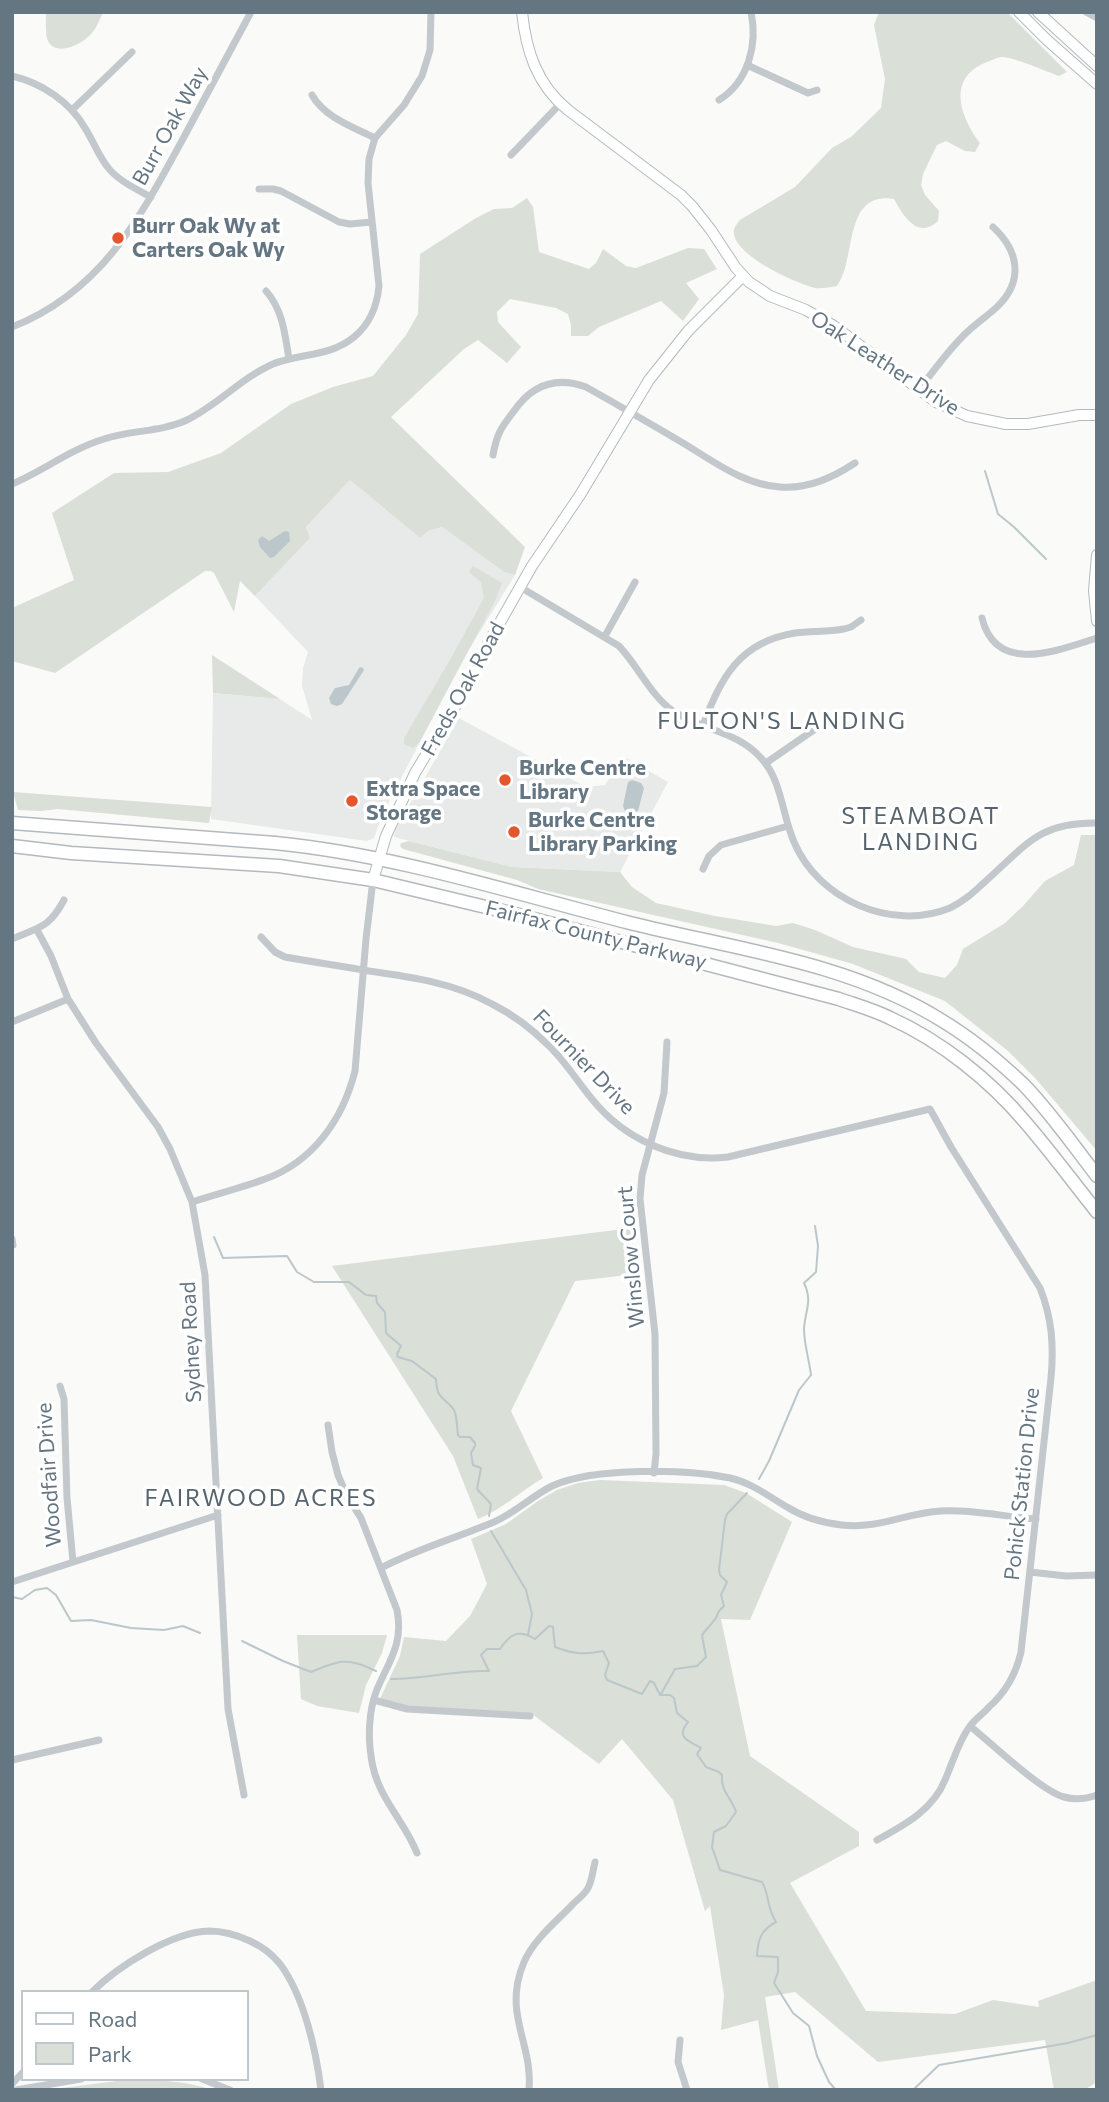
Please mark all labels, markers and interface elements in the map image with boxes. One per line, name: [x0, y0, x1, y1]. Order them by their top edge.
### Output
street label: Burr Oak Way: [127, 62, 213, 190]
place label: Burr Oak Wy at Carters Oak Wy: [132, 213, 285, 263]
marker: Burr Oak Wy at Carters Oak Wy: [110, 230, 126, 246]
street label: Oak Leather Drive: [806, 305, 964, 421]
street label: Freds Oak Road: [416, 618, 510, 760]
district label: FULTON'S LANDING: [659, 707, 905, 735]
place label: Burke Centre Library: [519, 755, 646, 805]
marker: Burke Centre Library: [497, 772, 513, 788]
place label: Extra Space Storage: [366, 776, 480, 826]
marker: Extra Space Storage: [344, 793, 360, 809]
district label: STEAMBOAT LANDING: [843, 802, 999, 856]
place label: Burke Centre Library Parking: [528, 807, 677, 857]
marker: Burke Centre Library Parking: [506, 824, 522, 840]
street label: Fairfax County Parkway: [483, 895, 709, 975]
street label: Fournier Drive: [528, 1004, 640, 1120]
street label: Winslow Court: [612, 1185, 650, 1329]
street label: Sydney Road: [175, 1281, 207, 1403]
street label: Pohick Station Drive: [999, 1386, 1045, 1582]
street label: Woodfair Drive: [31, 1402, 67, 1548]
district label: FAIRWOOD ACRES: [146, 1484, 376, 1512]
legend: [21, 1990, 248, 2081]
text: Road: [88, 2006, 137, 2031]
text: Park: [88, 2041, 132, 2066]

